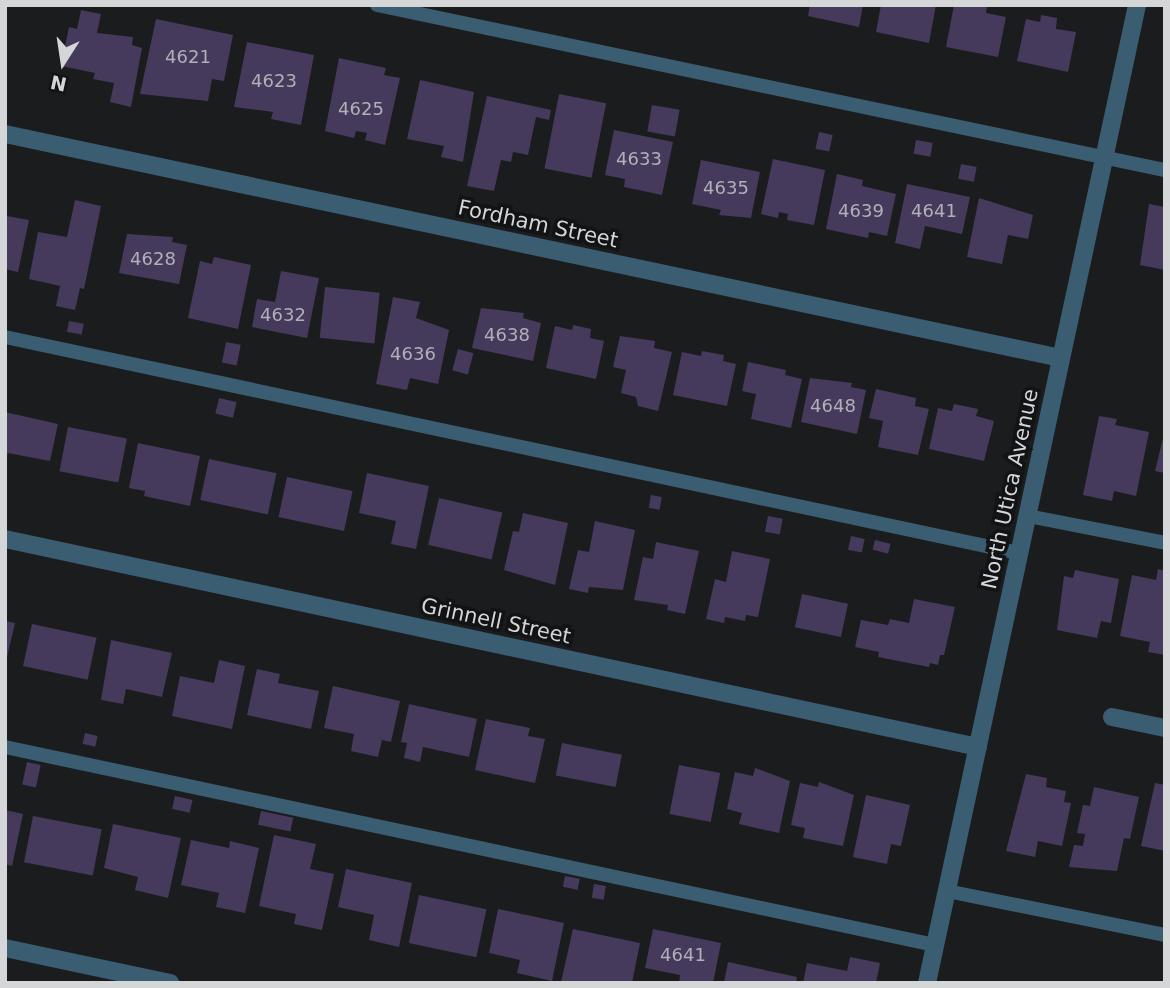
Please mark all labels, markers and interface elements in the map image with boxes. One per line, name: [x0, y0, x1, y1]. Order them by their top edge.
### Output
north arrow: [28, 28, 98, 98]
house number: 4621: [165, 46, 211, 68]
house number: 4623: [251, 70, 297, 92]
text: N: [49, 71, 69, 96]
house number: 4625: [338, 98, 384, 120]
house number: 4633: [616, 148, 662, 170]
house number: 4635: [703, 177, 749, 199]
street label: Fordham Street: [456, 195, 620, 253]
house number: 4639: [838, 200, 884, 222]
house number: 4641: [911, 200, 957, 222]
house number: 4628: [130, 248, 176, 270]
house number: 4632: [260, 304, 306, 326]
house number: 4638: [484, 324, 530, 346]
house number: 4636: [390, 343, 436, 365]
street label: North Utica Avenue: [976, 387, 1044, 591]
house number: 4648: [810, 395, 856, 417]
street label: Grinnell Street: [419, 593, 573, 649]
house number: 4641: [660, 944, 706, 966]

